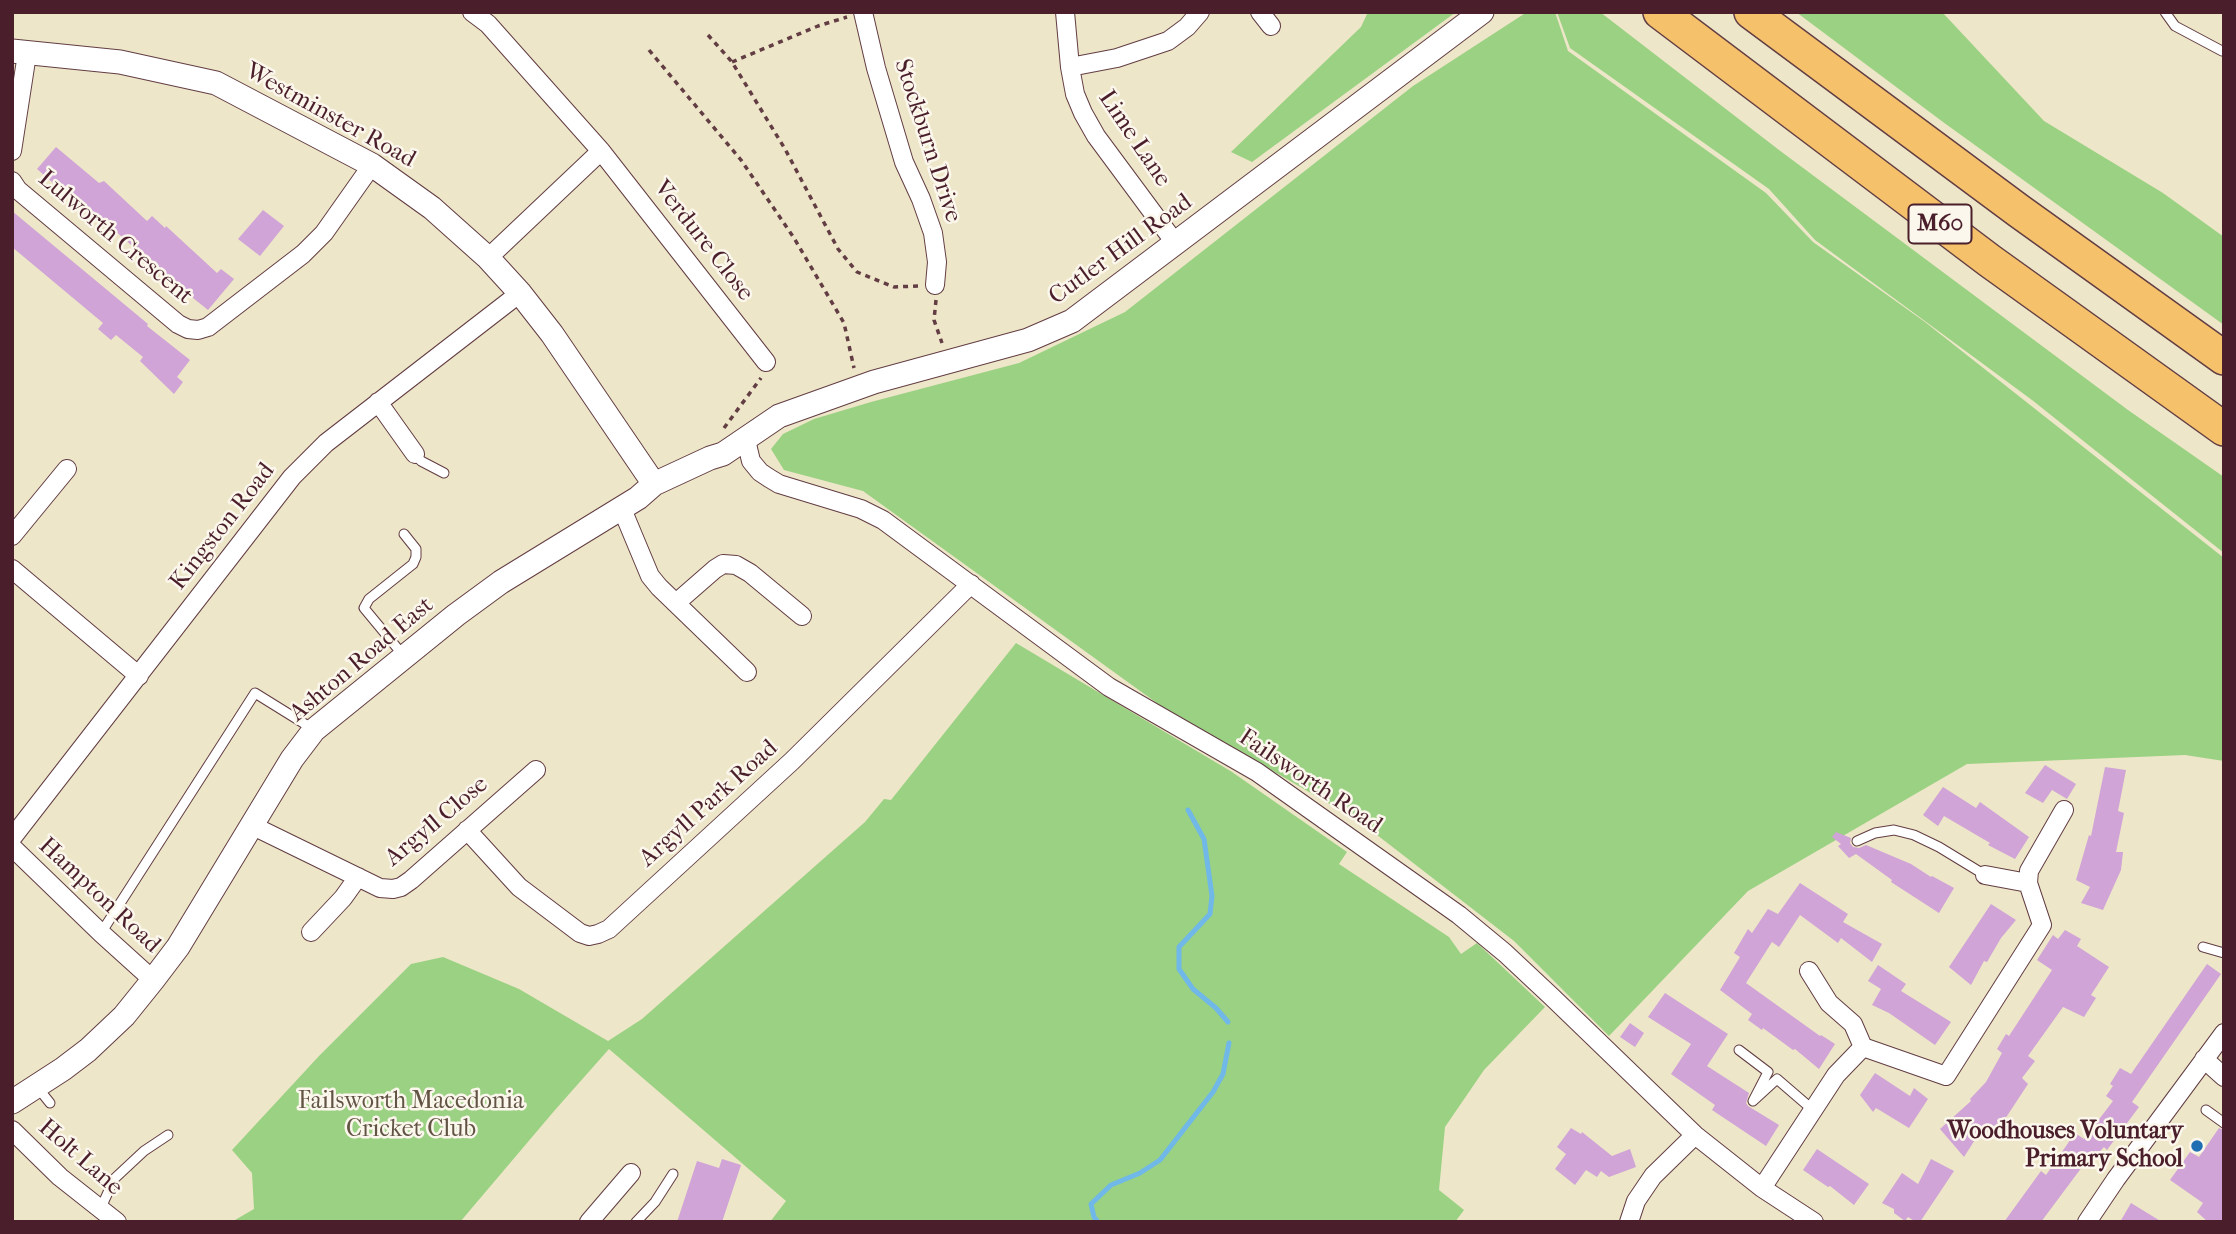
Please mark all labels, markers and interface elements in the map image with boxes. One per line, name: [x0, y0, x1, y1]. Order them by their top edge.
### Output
street label: Stockburn Drive: [887, 56, 967, 226]
street label: Westminster Road: [240, 57, 420, 175]
street label: Lime Lane: [1091, 85, 1177, 193]
street label: Lulworth Crescent: [32, 165, 198, 311]
street label: Verdure Close: [647, 175, 759, 307]
street label: Cutler Hill Road: [1044, 188, 1198, 312]
road number: M60: [1909, 204, 1972, 244]
street label: Kingston Road: [164, 458, 282, 596]
street label: Ashton Road East: [284, 591, 440, 729]
street label: Failsworth Road: [1233, 723, 1387, 841]
street label: Argyll Park Road: [634, 734, 784, 874]
street label: Argyll Close: [380, 771, 494, 873]
street label: Hampton Road: [32, 832, 166, 960]
park label: Failsworth Macedonia Cricket Club: [298, 1088, 524, 1144]
street label: Holt Lane: [32, 1114, 128, 1202]
place label: Woodhouses Voluntary Primary School: [1947, 1118, 2183, 1174]
marker: Woodhouses Voluntary Primary School: [2189, 1138, 2205, 1154]

